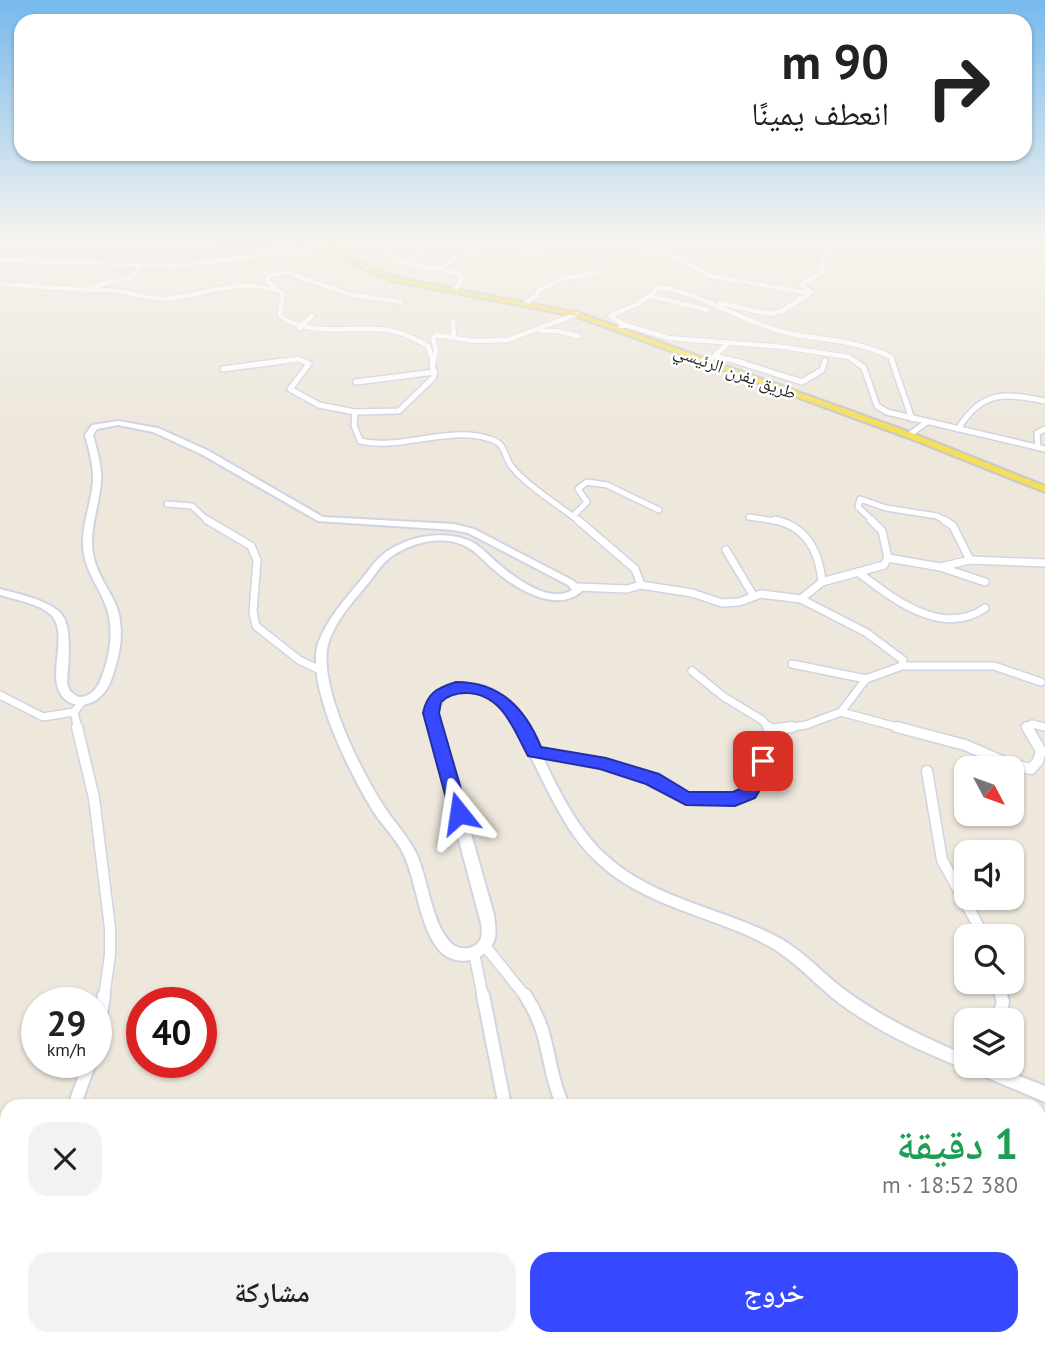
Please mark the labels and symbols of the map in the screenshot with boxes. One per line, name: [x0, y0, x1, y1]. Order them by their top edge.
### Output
street label: طريق يفرن الرئيسي: [670, 339, 800, 408]
pin: [733, 731, 793, 791]
north arrow: [954, 756, 1024, 826]
position arrow: [422, 776, 496, 850]
speed limit sign: 40: [126, 987, 217, 1078]

